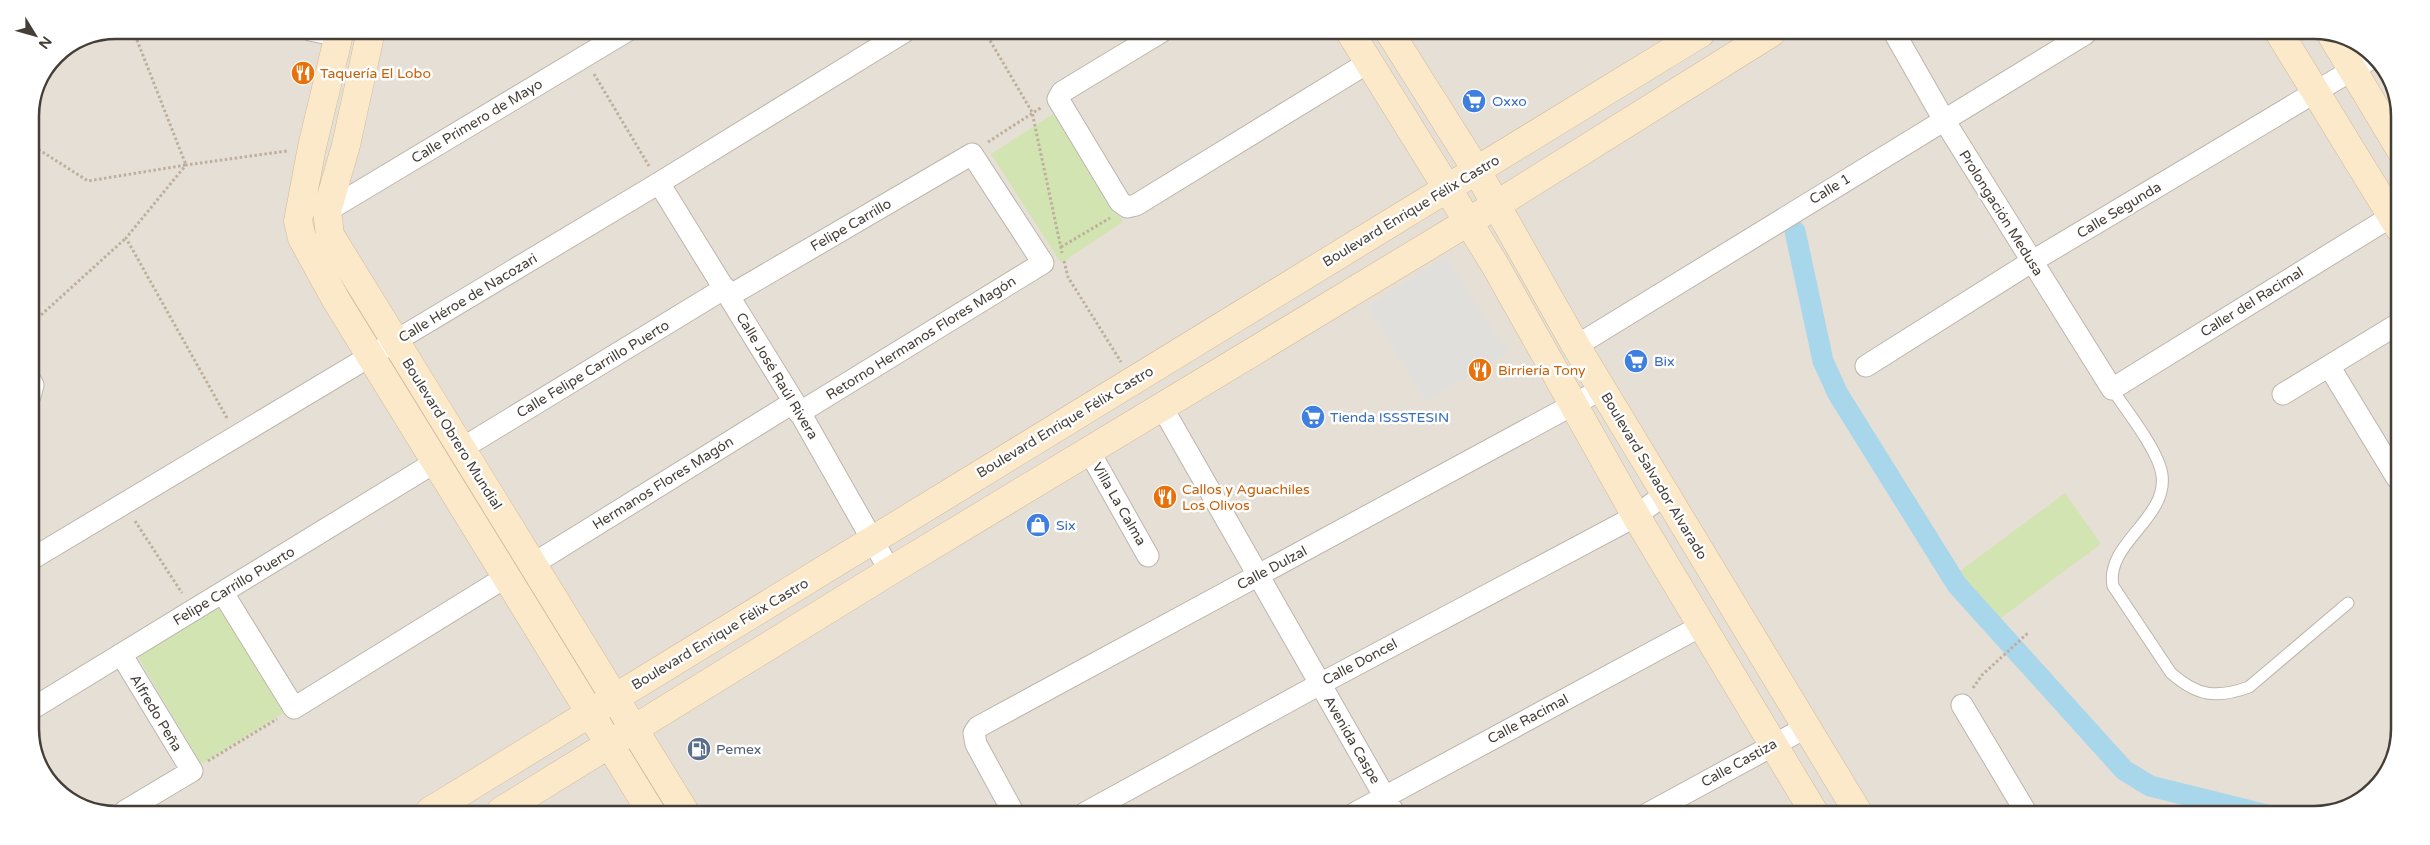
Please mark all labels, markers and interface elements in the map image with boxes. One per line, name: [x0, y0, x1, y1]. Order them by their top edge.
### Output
north arrow: [10, 10, 60, 60]
text: N: [35, 33, 55, 52]
restaurant icon: Taquería El Lobo: [290, 60, 316, 86]
place label: Taquería El Lobo: [320, 65, 431, 82]
street label: Calle Primero de Mayo: [408, 75, 546, 167]
supermarket icon: Oxxo: [1461, 88, 1487, 114]
place label: Oxxo: [1492, 93, 1527, 110]
street label: Prolongación Medusa: [1955, 147, 2047, 279]
street label: Boulevard Enrique Félix Castro: [1319, 151, 1503, 271]
street label: Calle 1: [1806, 170, 1854, 208]
street label: Calle Segunda: [2074, 178, 2164, 242]
street label: Felipe Carrillo: [808, 195, 894, 255]
street label: Calle Héroe de Nacozari: [396, 250, 540, 346]
street label: Caller del Racimal: [2197, 263, 2307, 341]
street label: Retorno Hermanos Flores Magón: [823, 272, 1019, 404]
street label: Calle José Raúl Rivera: [732, 310, 822, 442]
street label: Calle Felipe Carrillo Puerto: [514, 317, 672, 421]
supermarket icon: Bix: [1623, 348, 1649, 374]
place label: Bix: [1654, 353, 1675, 370]
street label: Boulevard Obrero Mundial: [398, 355, 506, 513]
restaurant icon: Birriería Tony: [1467, 357, 1493, 383]
street label: Boulevard Enrique Félix Castro: [973, 362, 1157, 482]
place label: Birriería Tony: [1498, 362, 1586, 379]
street label: Boulevard Salvador Alvarado: [1597, 389, 1711, 563]
supermarket icon: Tienda ISSSTESIN: [1300, 404, 1326, 430]
place label: Tienda ISSSTESIN: [1330, 409, 1449, 426]
street label: Hermanos Flores Magón: [589, 433, 737, 533]
street label: Villa La Calma: [1088, 460, 1150, 548]
place label: Callos y Aguachiles Los Olivos: [1182, 481, 1310, 514]
restaurant icon: Callos y Aguachiles Los Olivos: [1152, 484, 1178, 510]
shop icon: Six: [1025, 512, 1051, 538]
place label: Six: [1056, 517, 1076, 534]
street label: Calle Dulzal: [1234, 542, 1310, 594]
street label: Felipe Carrillo Puerto: [170, 543, 298, 629]
street label: Boulevard Enrique Félix Castro: [628, 574, 812, 694]
street label: Calle Doncel: [1320, 635, 1400, 689]
street label: Alfredo Peña: [126, 671, 186, 755]
street label: Calle Racimal: [1485, 691, 1571, 747]
street label: Avenida Caspe: [1320, 693, 1384, 787]
street label: Calle Castiza: [1698, 735, 1780, 791]
fuel station icon: Pemex: [686, 736, 712, 762]
place label: Pemex: [716, 741, 761, 758]

